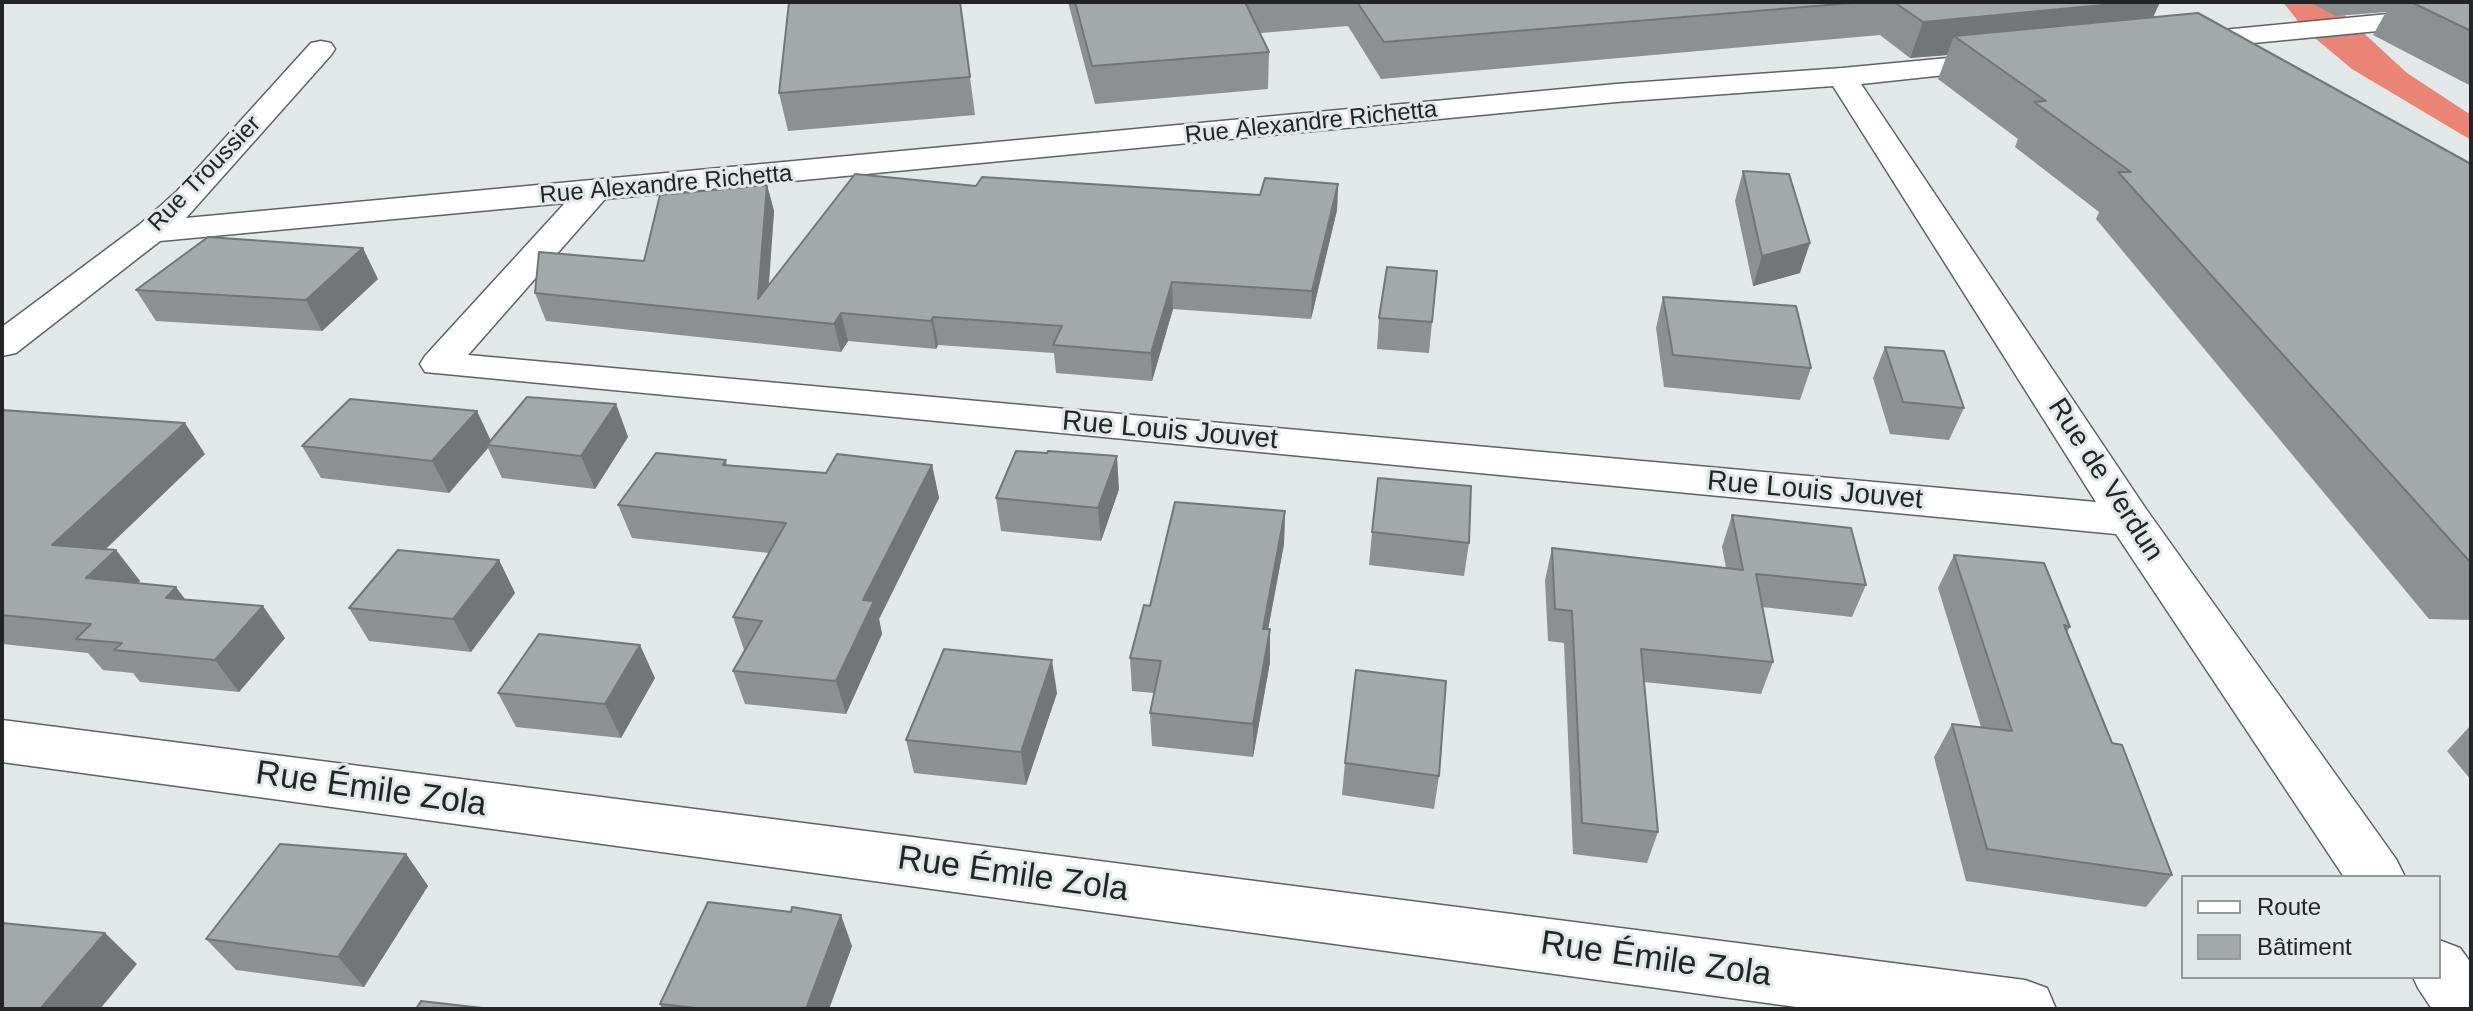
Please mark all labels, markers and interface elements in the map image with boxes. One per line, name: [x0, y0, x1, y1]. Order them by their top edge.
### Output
street label: Rue Alexandre Richetta: [1183, 95, 1439, 151]
street label: Rue Troussier: [143, 110, 267, 238]
street label: Rue Alexandre Richetta: [538, 160, 794, 210]
street label: Rue de Verdun: [2040, 393, 2170, 567]
street label: Rue Louis Jouvet: [1061, 405, 1279, 457]
street label: Rue Louis Jouvet: [1706, 465, 1924, 517]
street label: Rue Émile Zola: [253, 754, 489, 826]
street label: Rue Émile Zola: [895, 839, 1131, 911]
legend: [2181, 875, 2441, 979]
text: Route: [2257, 893, 2321, 920]
street label: Rue Émile Zola: [1538, 924, 1774, 996]
text: Bâtiment: [2257, 933, 2352, 960]

